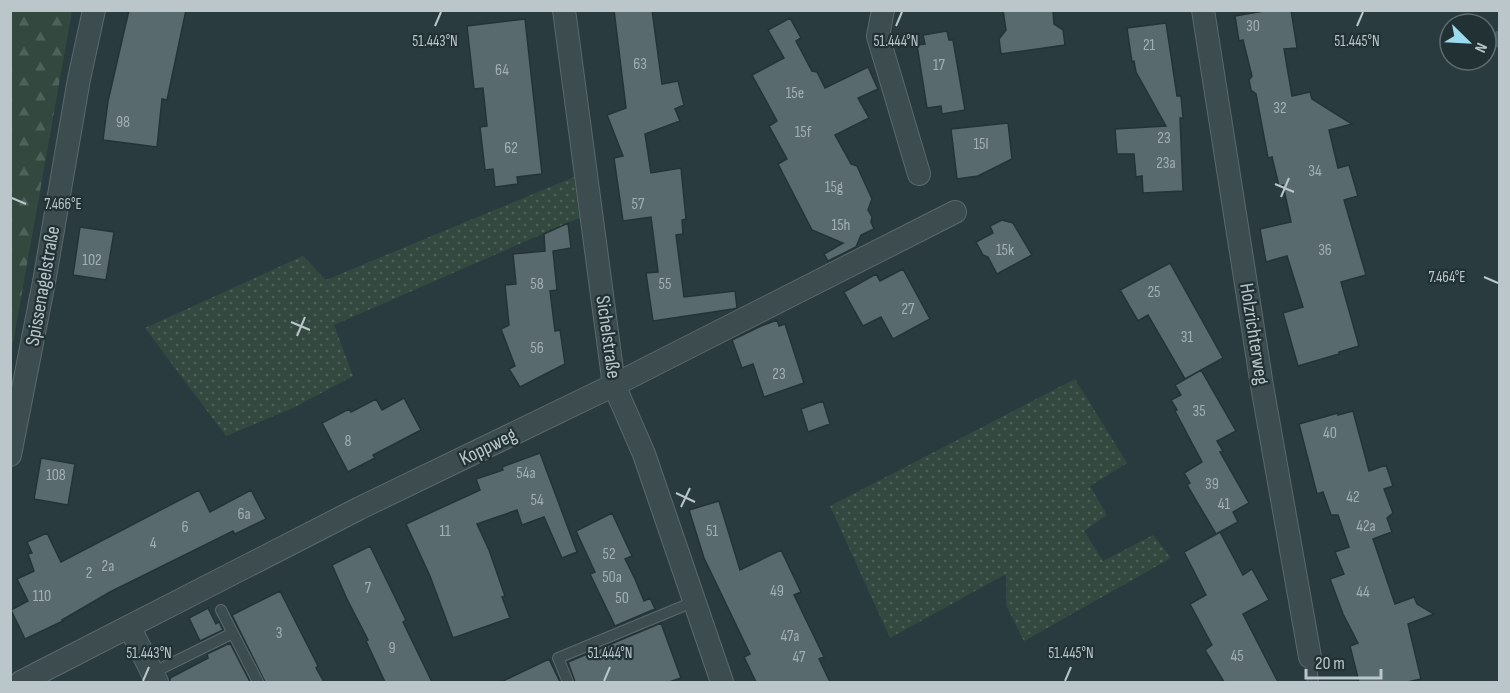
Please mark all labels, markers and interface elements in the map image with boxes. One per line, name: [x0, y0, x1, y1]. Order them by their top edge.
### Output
north arrow: [1438, 12, 1498, 72]
house number: 30: [1246, 17, 1260, 36]
text: 51.443°N: [412, 32, 458, 51]
text: 51.444°N: [874, 32, 918, 51]
text: 51.445°N: [1334, 32, 1380, 51]
house number: 21: [1143, 36, 1156, 55]
text: N: [1470, 40, 1491, 55]
house number: 63: [633, 55, 647, 74]
house number: 17: [933, 56, 946, 75]
house number: 64: [495, 61, 509, 80]
house number: 15e: [786, 84, 804, 103]
house number: 32: [1273, 99, 1287, 118]
house number: 98: [116, 113, 130, 132]
house number: 15f: [795, 123, 812, 142]
house number: 23: [1157, 129, 1171, 148]
house number: 15l: [974, 135, 989, 154]
house number: 62: [504, 139, 518, 158]
house number: 23a: [1156, 154, 1176, 173]
house number: 34: [1308, 162, 1322, 181]
house number: 15g: [825, 178, 843, 197]
text: 7.466°E: [44, 195, 82, 214]
house number: 57: [632, 195, 645, 214]
house number: 15h: [832, 216, 850, 235]
street label: Spissenagelstraße: [21, 224, 65, 348]
house number: 15k: [996, 241, 1014, 260]
house number: 36: [1318, 241, 1332, 260]
house number: 102: [82, 251, 102, 270]
text: 7.464°E: [1429, 268, 1465, 287]
house number: 58: [530, 275, 544, 294]
house number: 55: [659, 275, 671, 294]
street label: Holzrichterweg: [1234, 281, 1274, 387]
house number: 25: [1147, 283, 1161, 302]
street label: Sichelstraße: [590, 294, 626, 380]
house number: 27: [901, 300, 915, 319]
house number: 31: [1181, 328, 1194, 347]
house number: 56: [530, 339, 544, 358]
house number: 23: [772, 365, 786, 384]
house number: 35: [1192, 402, 1206, 421]
street label: Koppweg: [455, 423, 521, 471]
house number: 40: [1323, 424, 1337, 443]
house number: 8: [344, 432, 352, 451]
house number: 54a: [516, 464, 536, 483]
house number: 108: [46, 466, 66, 485]
house number: 39: [1205, 475, 1219, 494]
house number: 42: [1346, 488, 1360, 507]
house number: 54: [530, 491, 544, 510]
house number: 41: [1218, 495, 1231, 514]
house number: 6a: [237, 505, 251, 524]
house number: 42a: [1356, 517, 1376, 536]
house number: 6: [181, 518, 189, 537]
house number: 11: [439, 522, 451, 541]
house number: 51: [706, 522, 718, 541]
house number: 4: [150, 534, 157, 553]
house number: 52: [602, 545, 616, 564]
house number: 2a: [102, 557, 114, 576]
house number: 2: [86, 564, 92, 583]
house number: 50a: [602, 568, 622, 587]
house number: 7: [365, 579, 372, 598]
house number: 49: [770, 582, 784, 601]
house number: 44: [1356, 583, 1370, 602]
house number: 110: [33, 587, 51, 606]
house number: 50: [615, 589, 629, 608]
house number: 3: [276, 624, 282, 643]
house number: 47a: [781, 627, 799, 646]
house number: 9: [388, 639, 396, 658]
scale bar: [1306, 642, 1381, 680]
text: 51.443°N: [126, 644, 172, 663]
text: 51.444°N: [588, 644, 632, 663]
text: 51.445°N: [1048, 644, 1094, 663]
house number: 45: [1230, 647, 1244, 666]
house number: 47: [793, 648, 806, 667]
text: 20 m: [1315, 653, 1345, 674]

